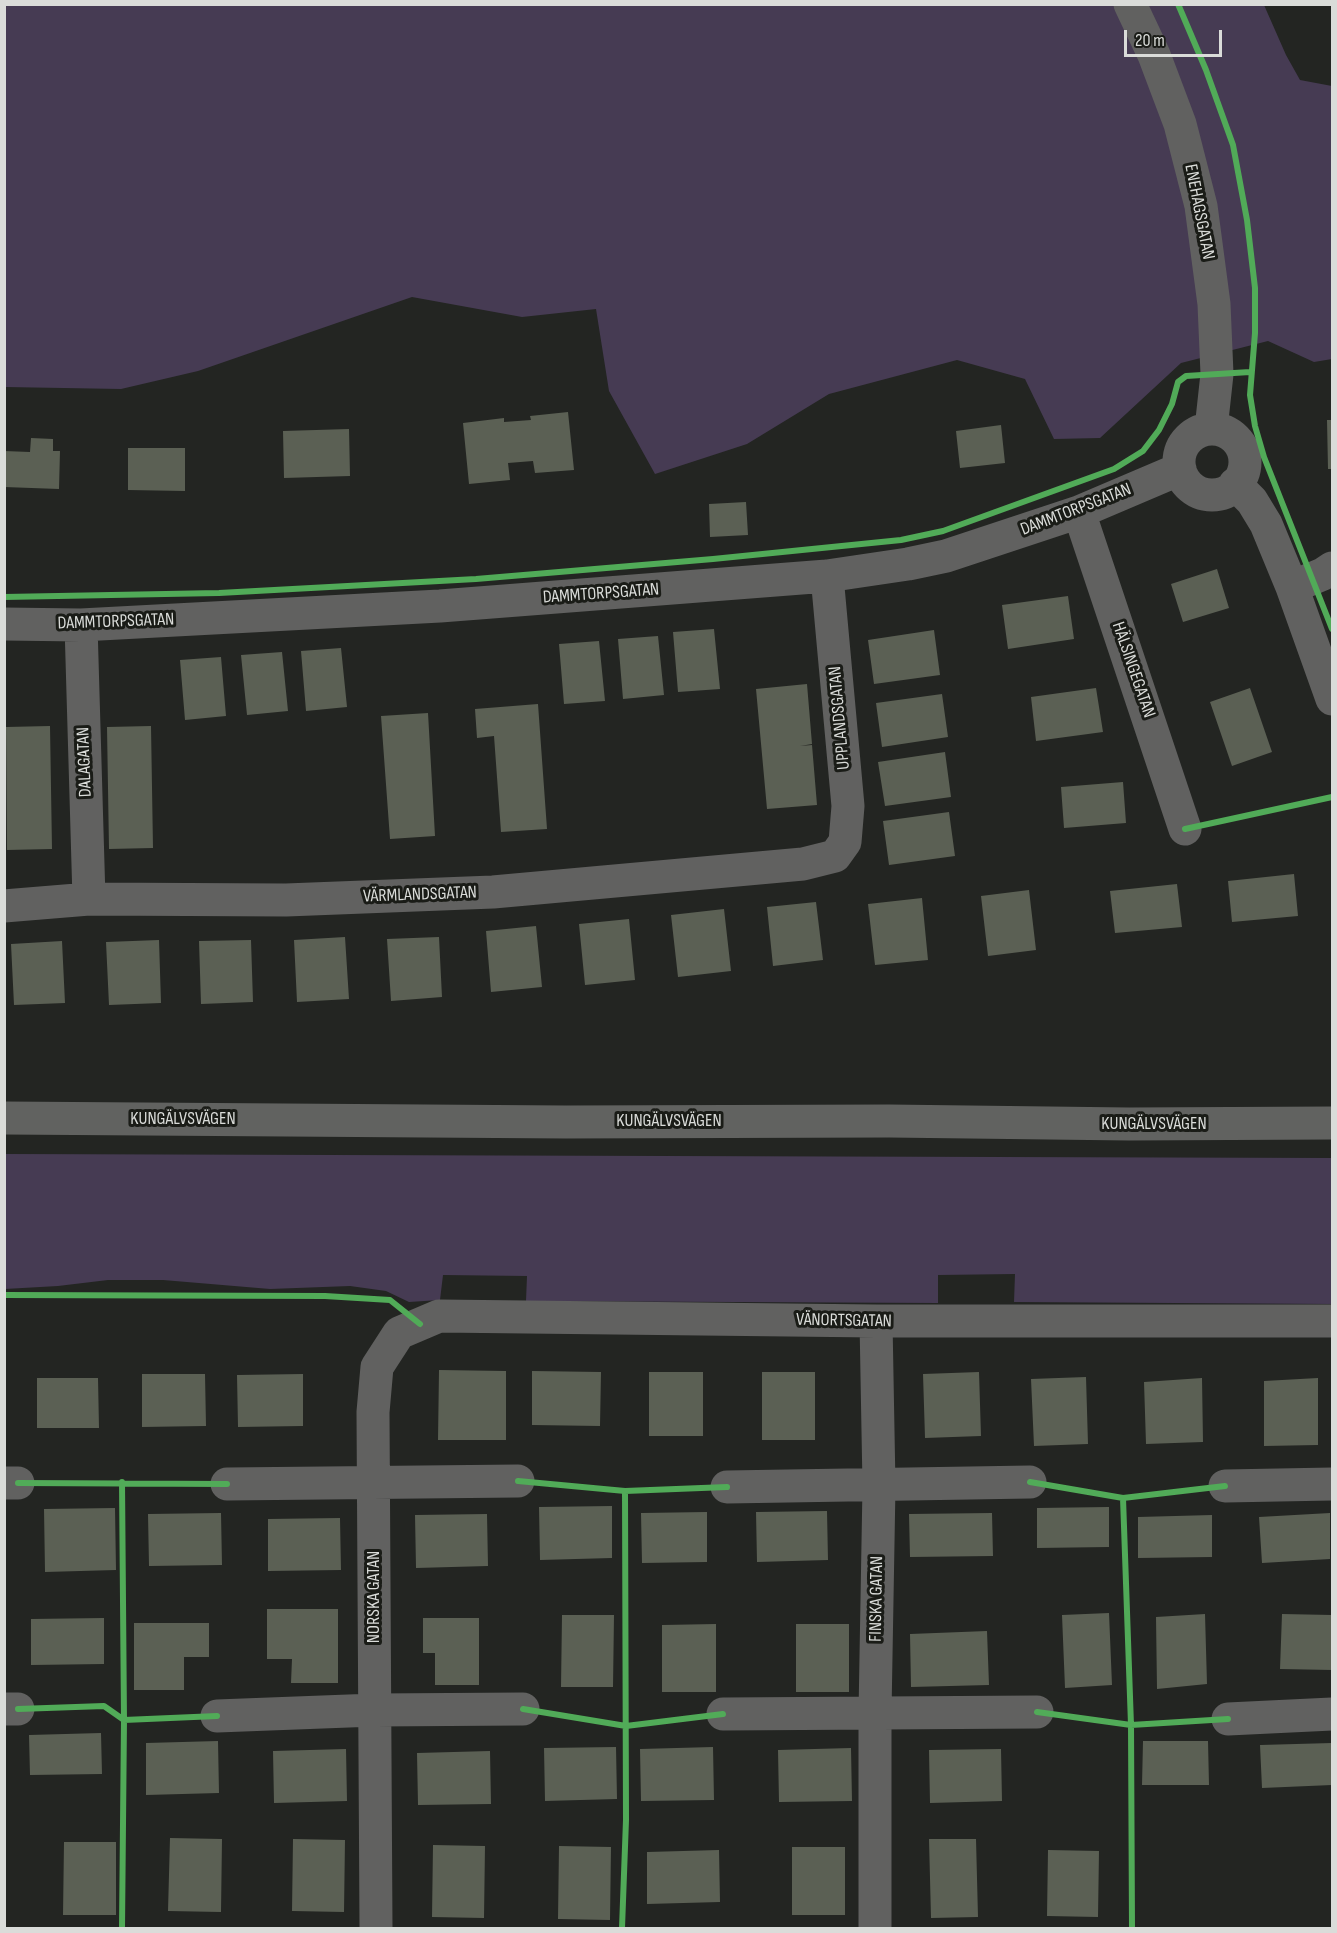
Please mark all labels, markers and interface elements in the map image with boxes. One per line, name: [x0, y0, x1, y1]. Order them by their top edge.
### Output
scale bar: [1127, 18, 1224, 56]
text: 20 m: [1135, 30, 1165, 51]
street label: ENEHAGSGATAN: [1179, 162, 1219, 262]
street label: DAMMTORPSGATAN: [1018, 479, 1134, 541]
street label: DAMMTORPSGATAN: [542, 579, 660, 609]
street label: DAMMTORPSGATAN: [57, 609, 175, 635]
street label: HÄLSINGEGATAN: [1107, 619, 1159, 721]
street label: UPPLANDSGATAN: [825, 665, 855, 771]
street label: DALAGATAN: [73, 727, 97, 797]
street label: VÄRMLANDSGATAN: [363, 882, 477, 908]
street label: KUNGÄLVSVÄGEN: [130, 1108, 236, 1130]
street label: KUNGÄLVSVÄGEN: [616, 1110, 722, 1132]
street label: KUNGÄLVSVÄGEN: [1101, 1113, 1207, 1135]
street label: VÄNORTSGATAN: [796, 1309, 892, 1333]
street label: NORSKA GATAN: [363, 1551, 385, 1643]
street label: FINSKA GATAN: [865, 1556, 889, 1642]

